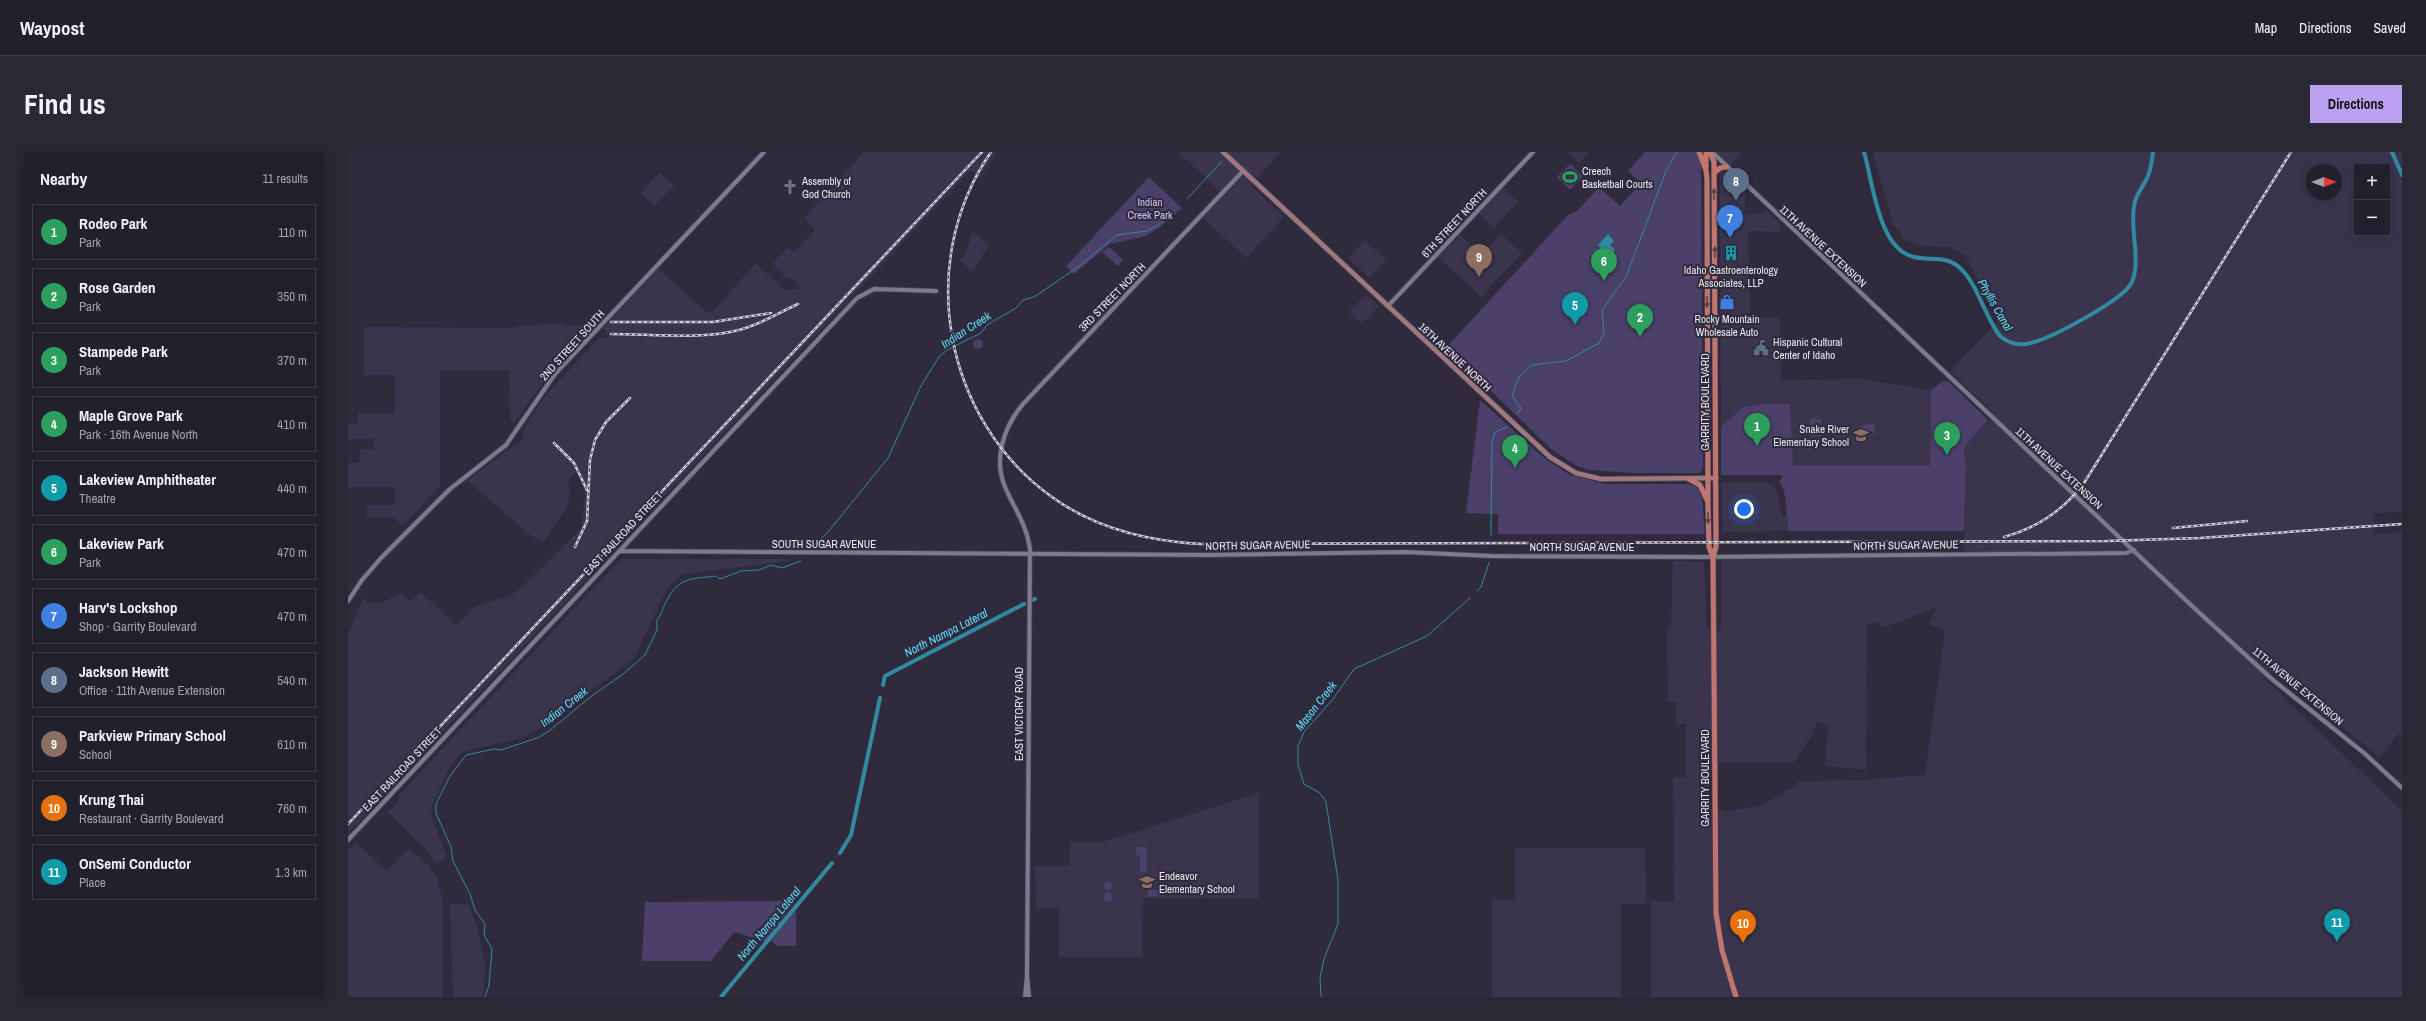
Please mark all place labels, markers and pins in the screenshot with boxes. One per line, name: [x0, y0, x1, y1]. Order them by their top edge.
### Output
place label: Creech Basketball Courts: [1582, 164, 1653, 191]
sports icon: Creech Basketball Courts: [1561, 168, 1579, 186]
pin: 8: [1723, 168, 1749, 201]
place label: Assembly of God Church: [801, 174, 852, 201]
church icon: Assembly of God Church: [781, 178, 799, 196]
pin: 7: [1717, 205, 1743, 238]
pin: 9: [1466, 244, 1492, 277]
building icon: Idaho Gastroenterology Associates, LLP: [1722, 244, 1740, 262]
pin: 6: [1591, 248, 1617, 281]
place label: Idaho Gastroenterology Associates, LLP: [1684, 263, 1779, 290]
pin: 5: [1562, 292, 1588, 325]
shop icon: Rocky Mountain Wholesale Auto: [1718, 293, 1736, 311]
pin: 2: [1627, 304, 1653, 337]
place label: Rocky Mountain Wholesale Auto: [1694, 312, 1760, 339]
place label: Hispanic Cultural Center of Idaho: [1773, 335, 1842, 362]
public building icon: Hispanic Cultural Center of Idaho: [1752, 339, 1770, 357]
pin: 1: [1744, 413, 1770, 446]
place label: Snake River Elementary School: [1773, 422, 1849, 449]
pin: 3: [1934, 422, 1960, 455]
school or university icon: Snake River Elementary School: [1852, 426, 1870, 444]
pin: 4: [1502, 435, 1528, 468]
place label: Endeavor Elementary School: [1159, 869, 1235, 896]
school or university icon: Endeavor Elementary School: [1138, 873, 1156, 891]
pin: 11: [2324, 909, 2350, 942]
pin: 10: [1730, 910, 1756, 943]

